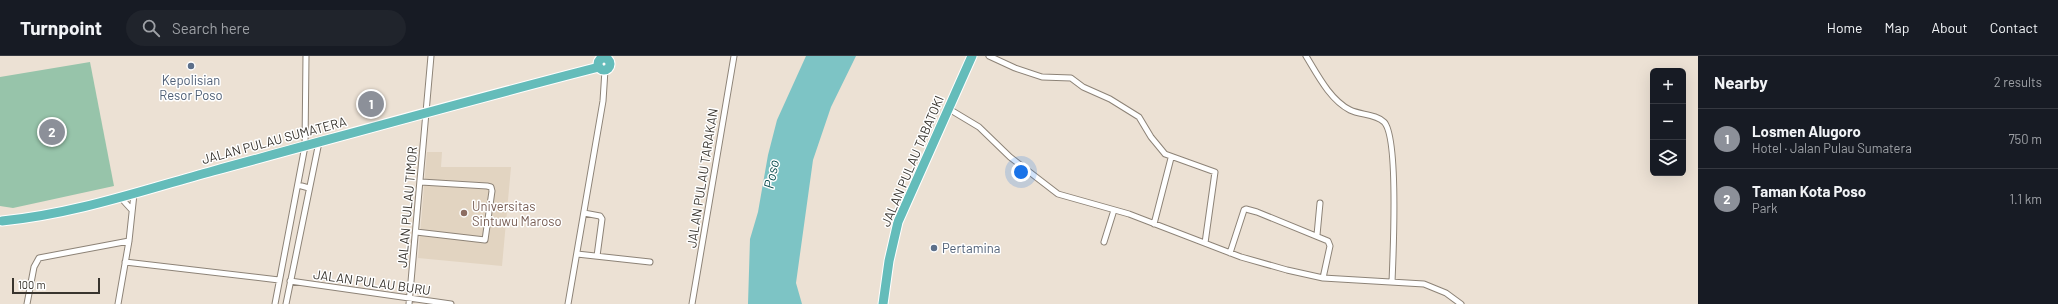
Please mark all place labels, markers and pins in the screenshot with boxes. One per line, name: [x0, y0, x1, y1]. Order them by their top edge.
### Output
marker: Kepolisian Resor Poso: [186, 61, 196, 71]
place label: Kepolisian Resor Poso: [159, 72, 223, 103]
pin: 1: [358, 89, 384, 119]
pin: 2: [39, 117, 65, 147]
place label: Universitas Sintuwu Maroso: [472, 198, 562, 229]
marker: Universitas Sintuwu Maroso: [459, 208, 469, 218]
place label: Pertamina: [942, 240, 1000, 256]
marker: Pertamina: [929, 243, 939, 253]

